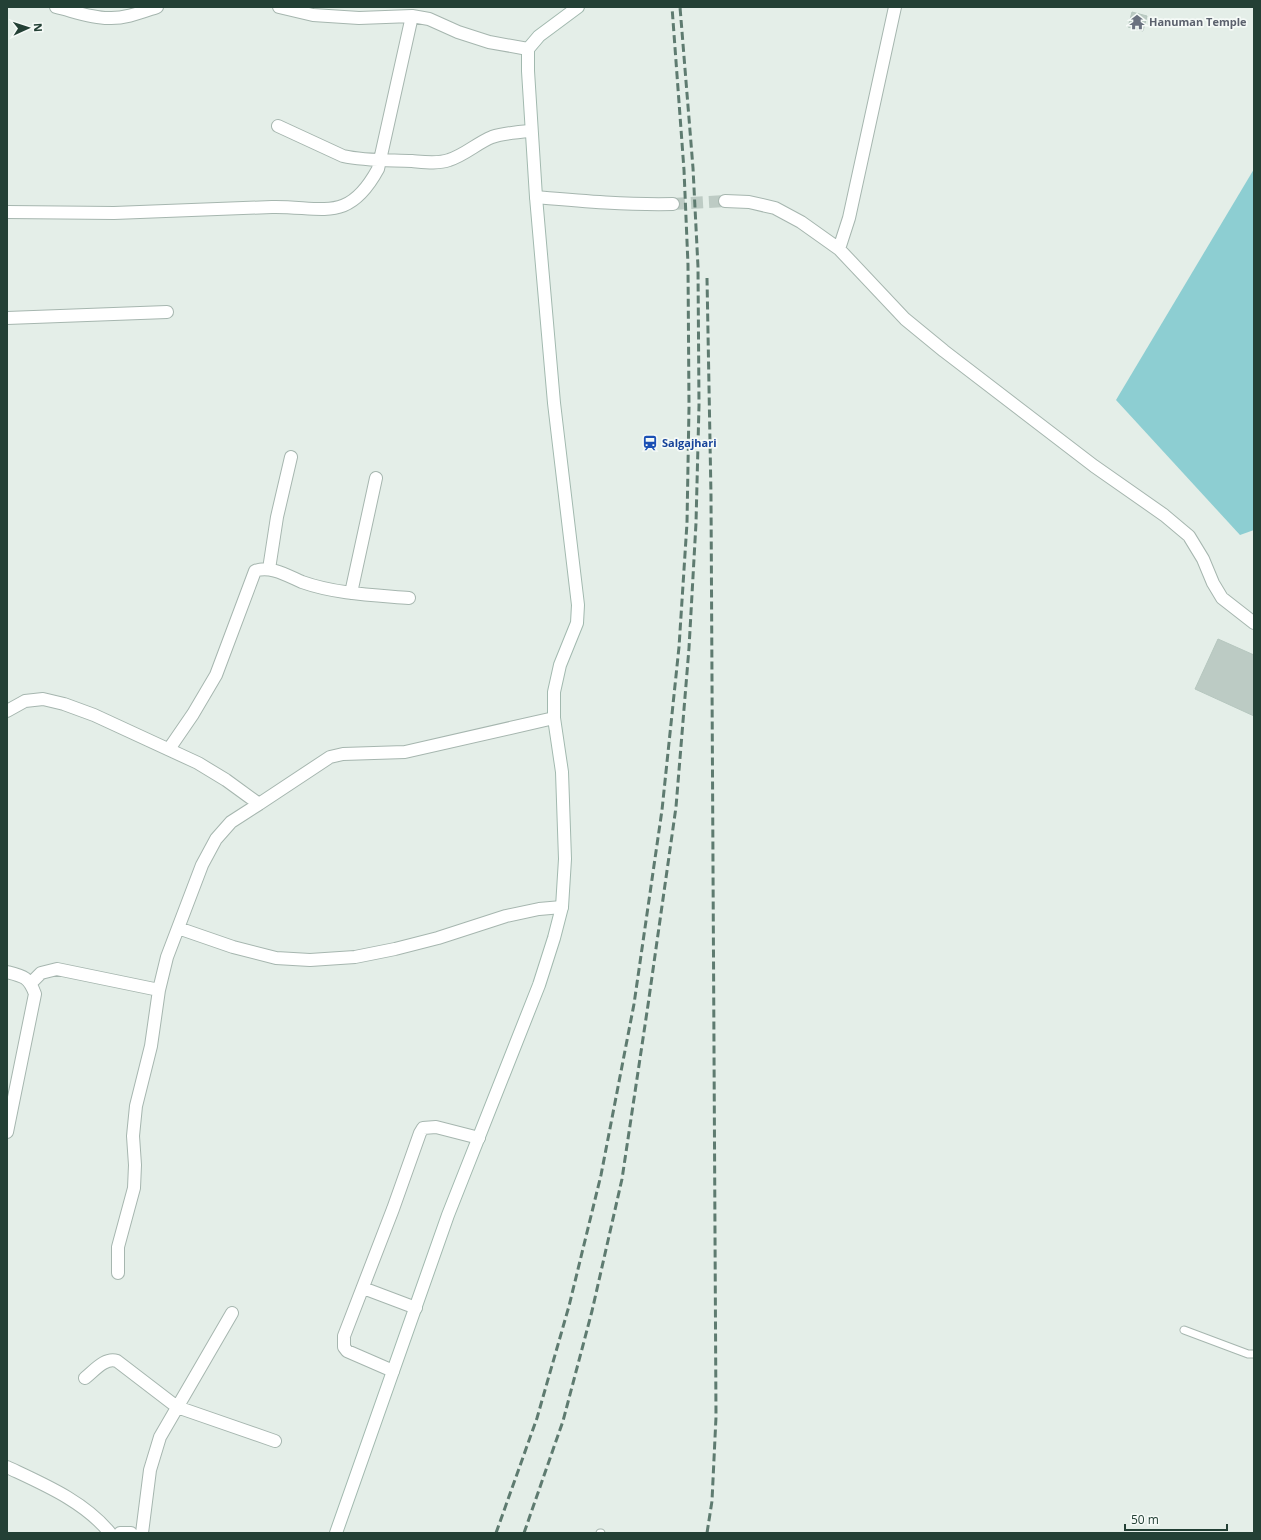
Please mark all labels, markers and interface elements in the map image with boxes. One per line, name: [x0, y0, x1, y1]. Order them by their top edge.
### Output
north arrow: [8, 8, 48, 48]
temple icon: Hanuman Temple: [1128, 13, 1146, 31]
place label: Hanuman Temple: [1149, 14, 1247, 29]
text: N: [31, 23, 46, 32]
station icon: Salgajhari: [641, 434, 659, 452]
place label: Salgajhari: [662, 435, 717, 450]
scale bar: [1125, 1506, 1227, 1532]
text: 50 m: [1131, 1511, 1159, 1528]

